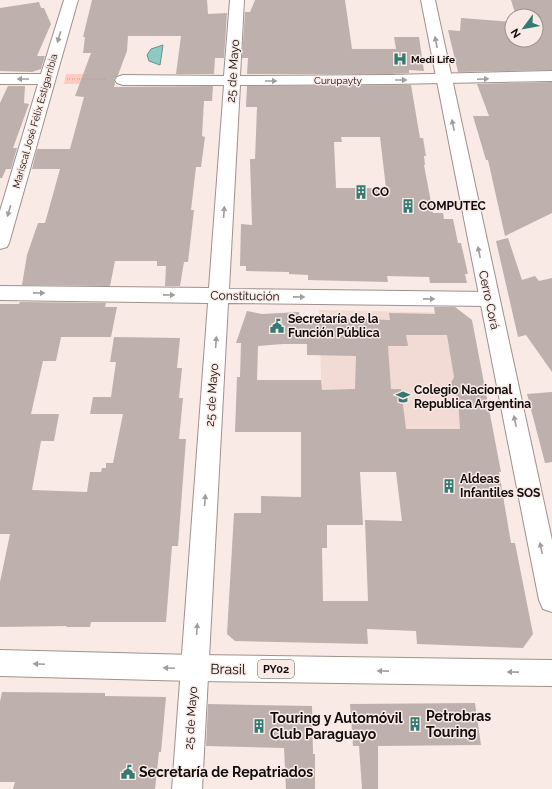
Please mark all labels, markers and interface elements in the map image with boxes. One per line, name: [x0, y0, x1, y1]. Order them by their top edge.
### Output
north arrow: [504, 8, 544, 48]
text: N: [508, 26, 524, 40]
one-way arrow: [56, 32, 62, 44]
one-way arrow: [433, 35, 439, 48]
street label: 25 de Mayo: [224, 39, 242, 103]
hospital icon: Medi Life: [392, 51, 408, 67]
street label: Mariscal José Félix Estigarribia: [11, 53, 59, 189]
place label: Medi Life: [411, 54, 455, 65]
street label: Curupayty: [314, 75, 363, 86]
one-way arrow: [477, 75, 489, 82]
one-way arrow: [16, 76, 29, 82]
one-way arrow: [395, 77, 408, 83]
one-way arrow: [265, 78, 278, 84]
one-way arrow: [450, 119, 456, 131]
building icon: CO: [353, 184, 369, 200]
place label: CO: [372, 185, 389, 199]
building icon: COMPUTEC: [400, 198, 416, 214]
place label: COMPUTEC: [419, 199, 486, 213]
one-way arrow: [6, 205, 12, 217]
one-way arrow: [221, 205, 227, 218]
one-way arrow: [476, 246, 482, 258]
street label: Cerro Corá: [476, 269, 502, 331]
street label: Constitución: [210, 288, 280, 304]
one-way arrow: [33, 290, 45, 297]
one-way arrow: [163, 292, 176, 298]
one-way arrow: [293, 294, 306, 300]
one-way arrow: [423, 295, 435, 302]
place label: Secretaría de la Función Pública: [288, 312, 380, 340]
public building icon: Secretaría de la Función Pública: [269, 318, 285, 334]
one-way arrow: [212, 336, 219, 348]
street label: 25 de Mayo: [203, 363, 221, 427]
place label: Colegio Nacional Republica Argentina: [414, 383, 531, 411]
school or university icon: Colegio Nacional Republica Argentina: [395, 389, 411, 405]
one-way arrow: [511, 414, 517, 427]
place label: Aldeas Infantiles SOS: [460, 472, 540, 500]
building icon: Aldeas Infantiles SOS: [441, 478, 457, 494]
one-way arrow: [202, 494, 209, 506]
one-way arrow: [538, 542, 544, 554]
one-way arrow: [194, 622, 200, 635]
road number: PY02: [258, 660, 294, 678]
one-way arrow: [32, 661, 45, 667]
street label: Brasil: [210, 661, 246, 677]
one-way arrow: [163, 664, 175, 671]
one-way arrow: [376, 668, 389, 674]
one-way arrow: [506, 669, 519, 675]
street label: 25 de Mayo: [182, 686, 200, 750]
place label: Petrobras Touring: [426, 708, 491, 740]
place label: Touring y Automóvil Club Paraguayo: [270, 710, 403, 742]
building icon: Petrobras Touring: [407, 716, 423, 732]
building icon: Touring y Automóvil Club Paraguayo: [251, 718, 267, 734]
public building icon: Secretaría de Repatriados: [120, 764, 136, 780]
place label: Secretaría de Repatriados: [139, 764, 313, 780]

